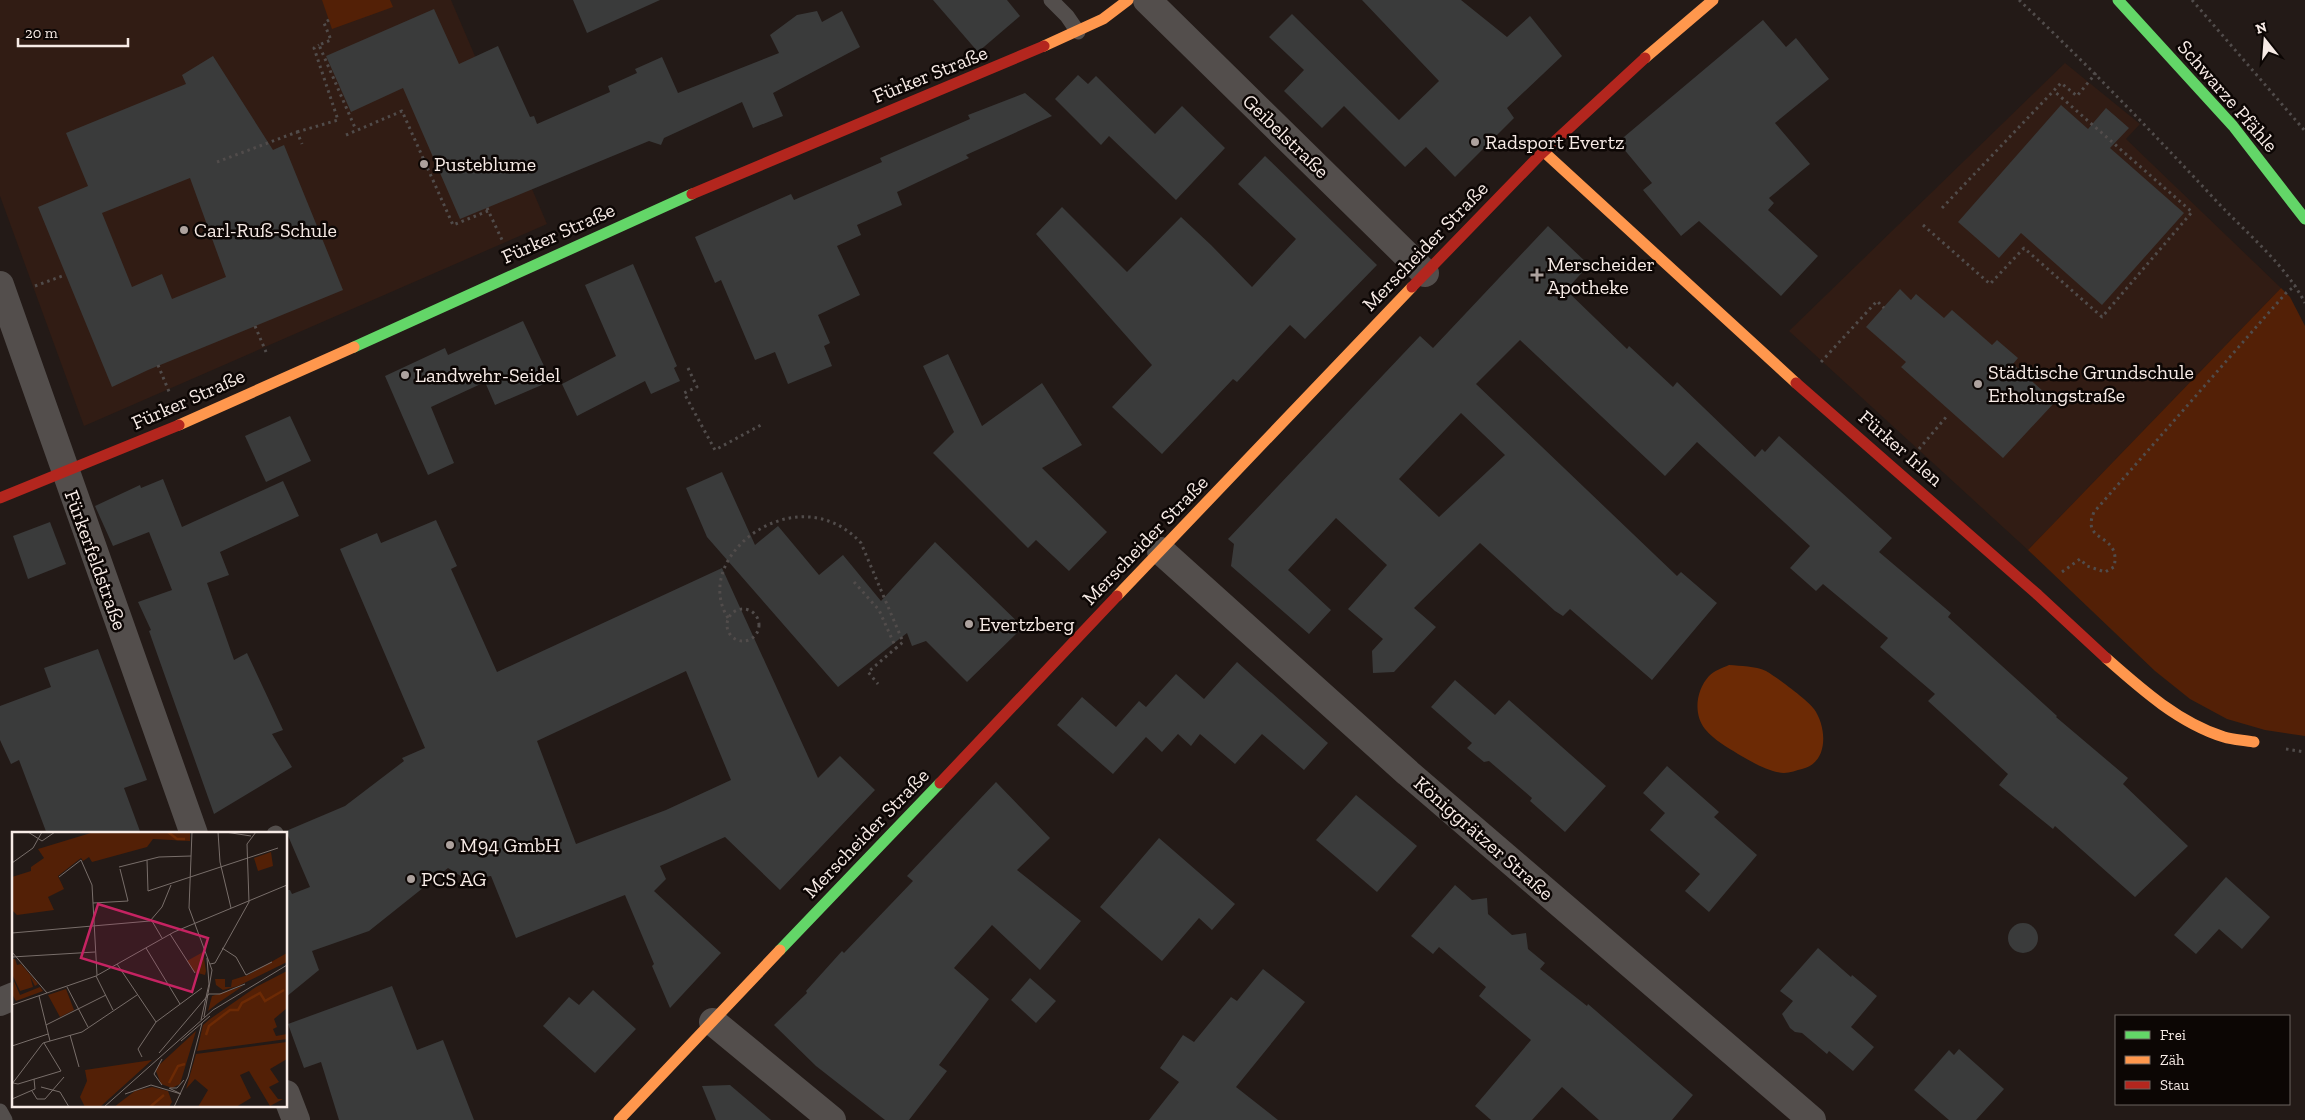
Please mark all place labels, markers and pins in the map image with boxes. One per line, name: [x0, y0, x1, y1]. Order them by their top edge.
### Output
place label: Radsport Evertz: [1485, 130, 1624, 154]
marker: Radsport Evertz: [1469, 136, 1481, 148]
place label: Pusteblume: [434, 152, 536, 176]
marker: Pusteblume: [418, 158, 430, 170]
place label: Carl-Ruß-Schule: [194, 218, 337, 242]
marker: Carl-Ruß-Schule: [178, 224, 190, 236]
place label: Merscheider Apotheke: [1547, 252, 1655, 299]
marker: Merscheider Apotheke: [1531, 269, 1543, 281]
place label: Städtische Grundschule Erholungstraße: [1988, 360, 2194, 407]
place label: Landwehr-Seidel: [415, 363, 560, 387]
marker: Landwehr-Seidel: [399, 369, 411, 381]
marker: Städtische Grundschule Erholungstraße: [1972, 378, 1984, 390]
place label: Evertzberg: [979, 612, 1075, 636]
marker: Evertzberg: [963, 618, 975, 630]
place label: M94 GmbH: [460, 833, 560, 857]
marker: M94 GmbH: [444, 839, 456, 851]
place label: PCS AG: [421, 867, 486, 891]
marker: PCS AG: [405, 873, 417, 885]

